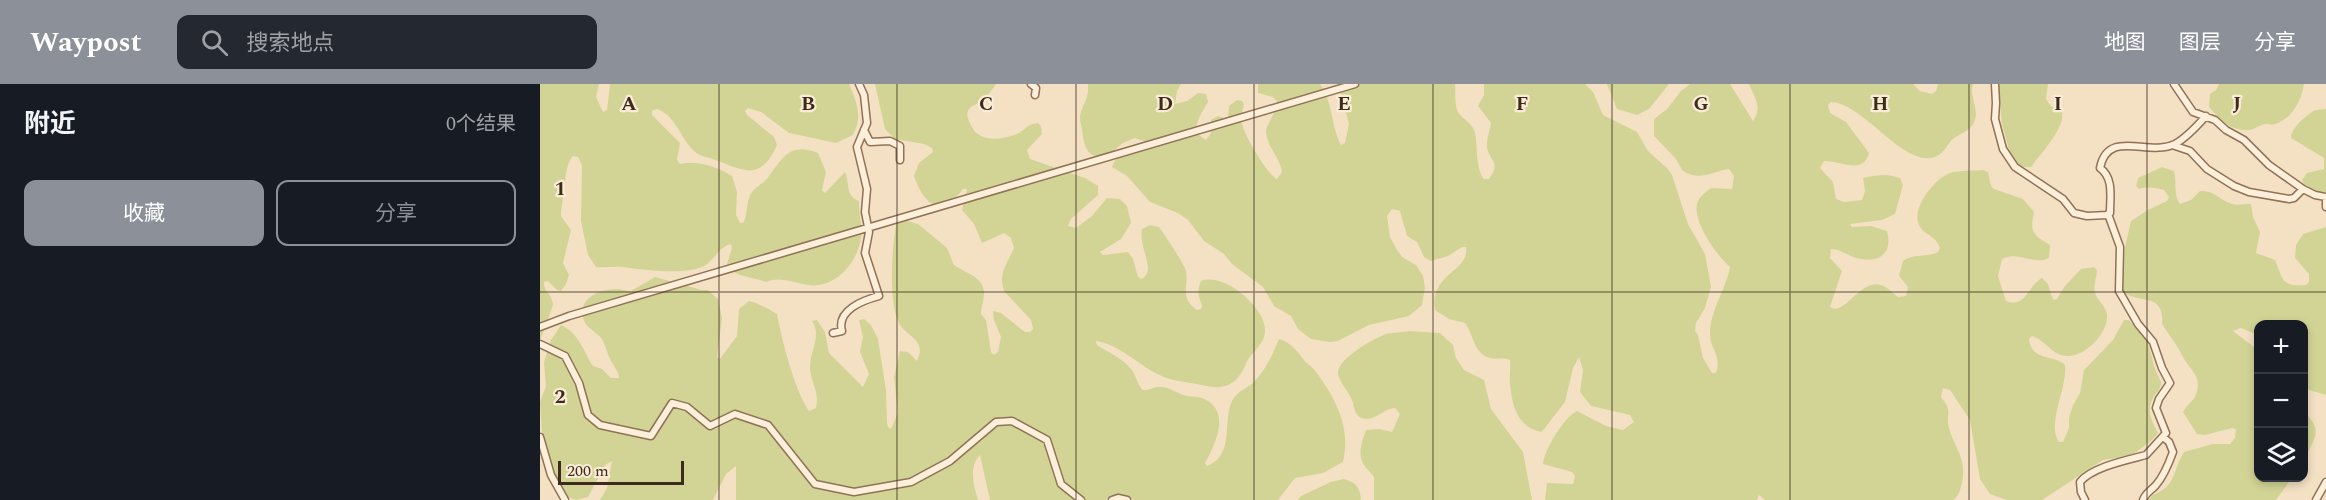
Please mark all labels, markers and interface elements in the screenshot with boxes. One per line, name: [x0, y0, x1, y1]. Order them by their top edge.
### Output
search box: [177, 15, 597, 69]
text: Waypost: [30, 21, 141, 64]
icon: search: [198, 26, 231, 59]
text: 搜索地点: [246, 27, 334, 60]
text: 地图: [2104, 27, 2146, 59]
text: 图层: [2179, 27, 2221, 59]
text: 分享: [2254, 27, 2296, 59]
text: A: [621, 89, 637, 119]
text: B: [801, 89, 815, 119]
text: C: [979, 89, 993, 119]
text: D: [1157, 89, 1173, 119]
text: E: [1337, 89, 1351, 119]
text: F: [1516, 89, 1528, 119]
text: G: [1693, 89, 1709, 119]
text: H: [1872, 89, 1888, 119]
text: I: [2054, 89, 2062, 119]
text: J: [2233, 89, 2241, 119]
text: 附近: [24, 104, 76, 144]
text: 0个结果: [446, 109, 516, 139]
text: 1: [554, 174, 566, 204]
button: 收藏: [24, 180, 264, 246]
button: 分享: [276, 180, 516, 246]
map controls: [2254, 320, 2308, 482]
button: +: [2254, 320, 2308, 374]
button: −: [2254, 374, 2308, 428]
text: 2: [554, 382, 566, 412]
button: layers: [2254, 428, 2308, 482]
scale bar: [558, 458, 684, 486]
text: 200 m: [567, 459, 609, 483]

